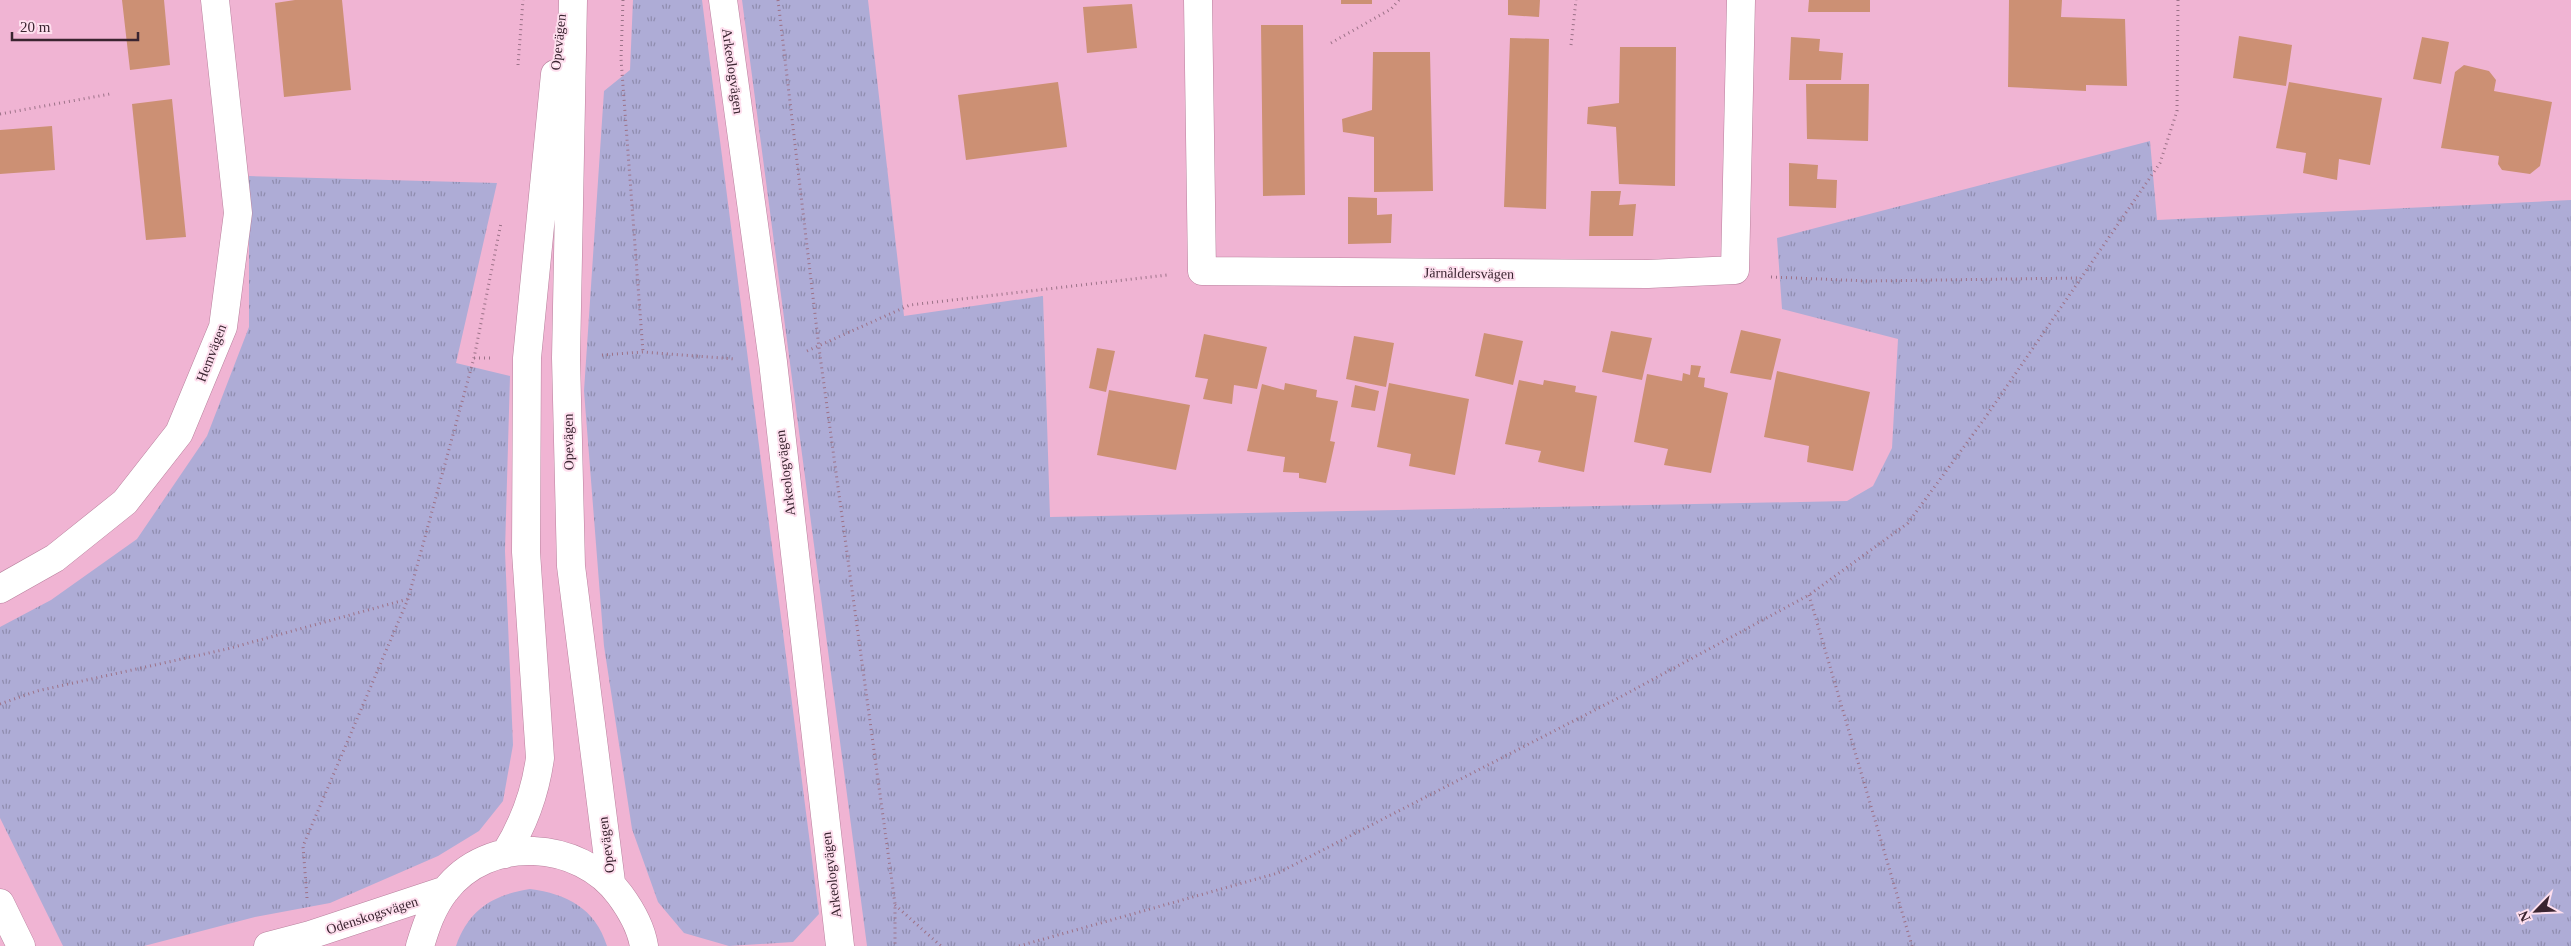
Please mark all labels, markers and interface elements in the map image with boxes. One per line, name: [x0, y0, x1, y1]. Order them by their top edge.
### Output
scale bar: [12, 10, 139, 42]
street label: Opevägen: [548, 13, 569, 71]
text: 20 m: [20, 19, 51, 35]
street label: Arkeologvägen: [719, 27, 746, 115]
street label: Järnåldersvägen: [1424, 265, 1514, 282]
street label: Hemvägen: [194, 322, 229, 384]
street label: Opevägen: [561, 413, 576, 471]
street label: Arkeologvägen: [773, 429, 798, 517]
street label: Opevägen: [596, 816, 617, 874]
street label: Arkeologvägen: [819, 831, 844, 919]
north arrow: [2511, 886, 2561, 936]
street label: Odenskogsvägen: [324, 894, 420, 937]
text: N: [2516, 908, 2533, 924]

